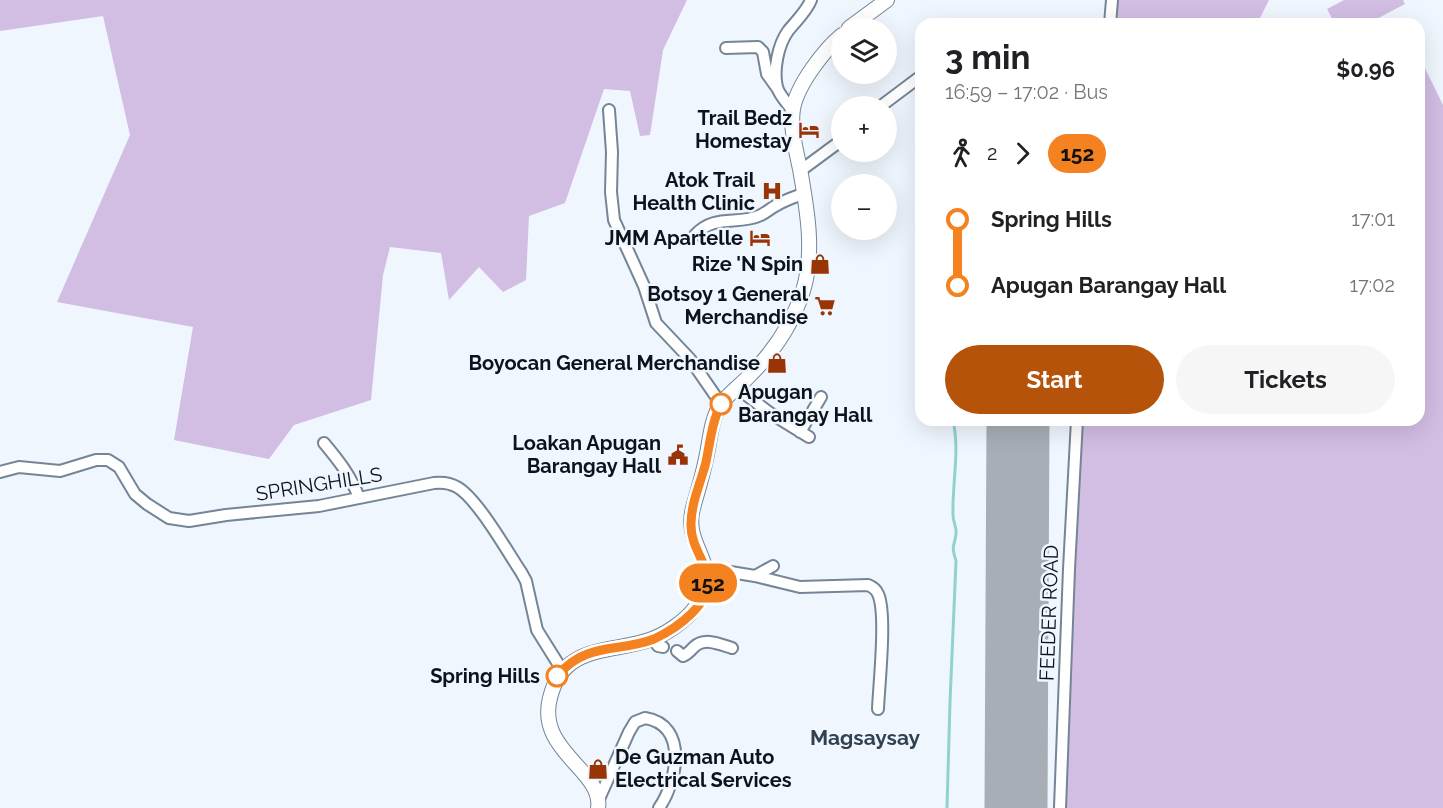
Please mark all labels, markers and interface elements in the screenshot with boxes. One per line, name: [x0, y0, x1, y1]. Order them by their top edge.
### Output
map controls: [831, 18, 897, 240]
button: layers: [831, 18, 897, 84]
text: 3 min: [945, 38, 1030, 77]
text: $0.96: [1336, 56, 1395, 82]
text: 16:59 – 17:02 · Bus: [945, 80, 1108, 104]
button: +: [831, 96, 897, 162]
place label: Trail Bedz Homestay: [695, 106, 792, 153]
hotel icon: Trail Bedz Homestay: [797, 118, 821, 142]
icon: walk: [945, 137, 978, 170]
icon: forward: [1006, 137, 1039, 170]
text: 2: [987, 141, 997, 165]
text: 152: [1060, 141, 1094, 166]
place label: Atok Trail Health Clinic: [632, 168, 756, 215]
button: −: [831, 174, 897, 240]
hospital icon: Atok Trail Health Clinic: [760, 179, 784, 203]
text: Spring Hills: [991, 206, 1112, 232]
text: 17:01: [1351, 207, 1395, 231]
place label: JMM Apartelle: [605, 226, 743, 250]
hotel icon: JMM Apartelle: [748, 226, 772, 250]
place label: Rize 'N Spin: [692, 252, 803, 276]
shop icon: Rize 'N Spin: [808, 252, 832, 276]
text: Apugan Barangay Hall: [991, 272, 1226, 298]
text: 17:02: [1349, 273, 1395, 297]
place label: Botsoy 1 General Merchandise: [647, 282, 809, 329]
supermarket icon: Botsoy 1 General Merchandise: [813, 294, 837, 318]
button: Start: [945, 345, 1164, 414]
button: Tickets: [1176, 345, 1395, 414]
place label: Boyocan General Merchandise: [468, 351, 760, 375]
shop icon: Boyocan General Merchandise: [765, 351, 789, 375]
place label: Apugan Barangay Hall: [738, 380, 873, 427]
marker: Apugan Barangay Hall: [710, 393, 732, 415]
place label: Loakan Apugan Barangay Hall: [512, 431, 662, 478]
public building icon: Loakan Apugan Barangay Hall: [666, 443, 690, 467]
street label: SPRINGHILLS: [254, 462, 384, 506]
street label: FEEDER ROAD: [1035, 545, 1063, 681]
line badge: 152: [674, 564, 742, 602]
text: 152: [691, 571, 725, 596]
place label: Spring Hills: [430, 664, 540, 688]
marker: Spring Hills: [546, 665, 568, 687]
district label: Magsaysay: [810, 725, 921, 750]
place label: De Guzman Auto Electrical Services: [615, 745, 792, 792]
shop icon: De Guzman Auto Electrical Services: [586, 757, 610, 781]

